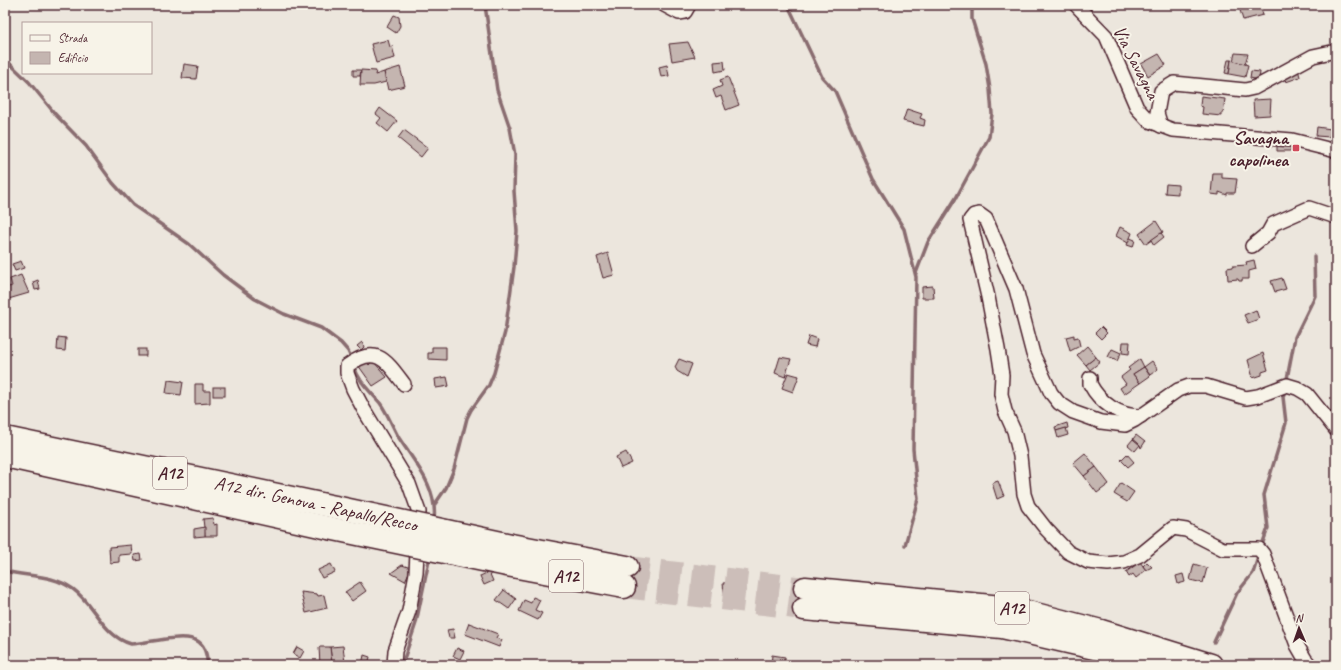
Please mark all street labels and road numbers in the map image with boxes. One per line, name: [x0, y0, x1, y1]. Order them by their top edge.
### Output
street label: Via Savagna: [1107, 22, 1165, 105]
road number: A12: [153, 457, 187, 489]
street label: A12 dir. Genova - Rapallo/Recco: [212, 471, 421, 538]
road number: A12: [549, 560, 583, 592]
road number: A12: [995, 592, 1029, 624]

